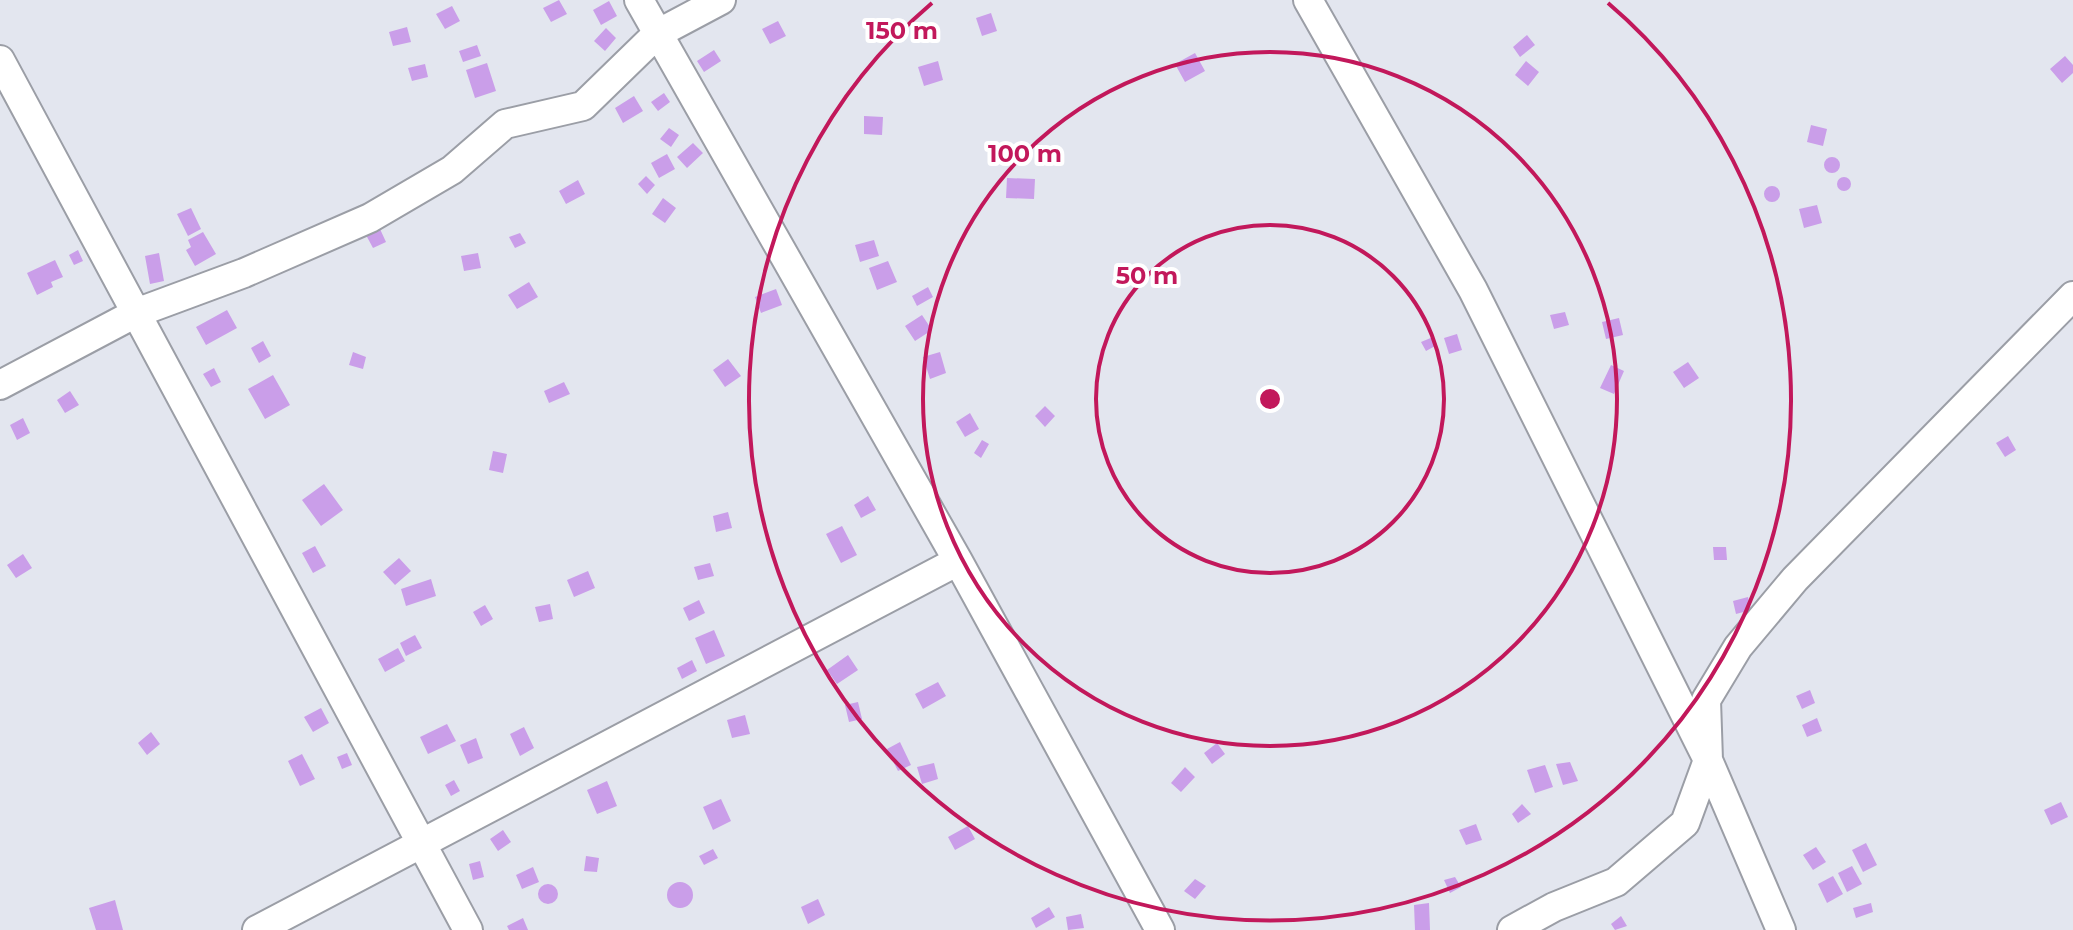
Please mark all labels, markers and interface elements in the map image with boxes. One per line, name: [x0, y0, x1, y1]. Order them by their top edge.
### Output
text: 150 m: [866, 16, 938, 45]
text: 100 m: [988, 139, 1062, 168]
text: 50 m: [1116, 261, 1178, 290]
centre of rings: [1256, 385, 1284, 413]

